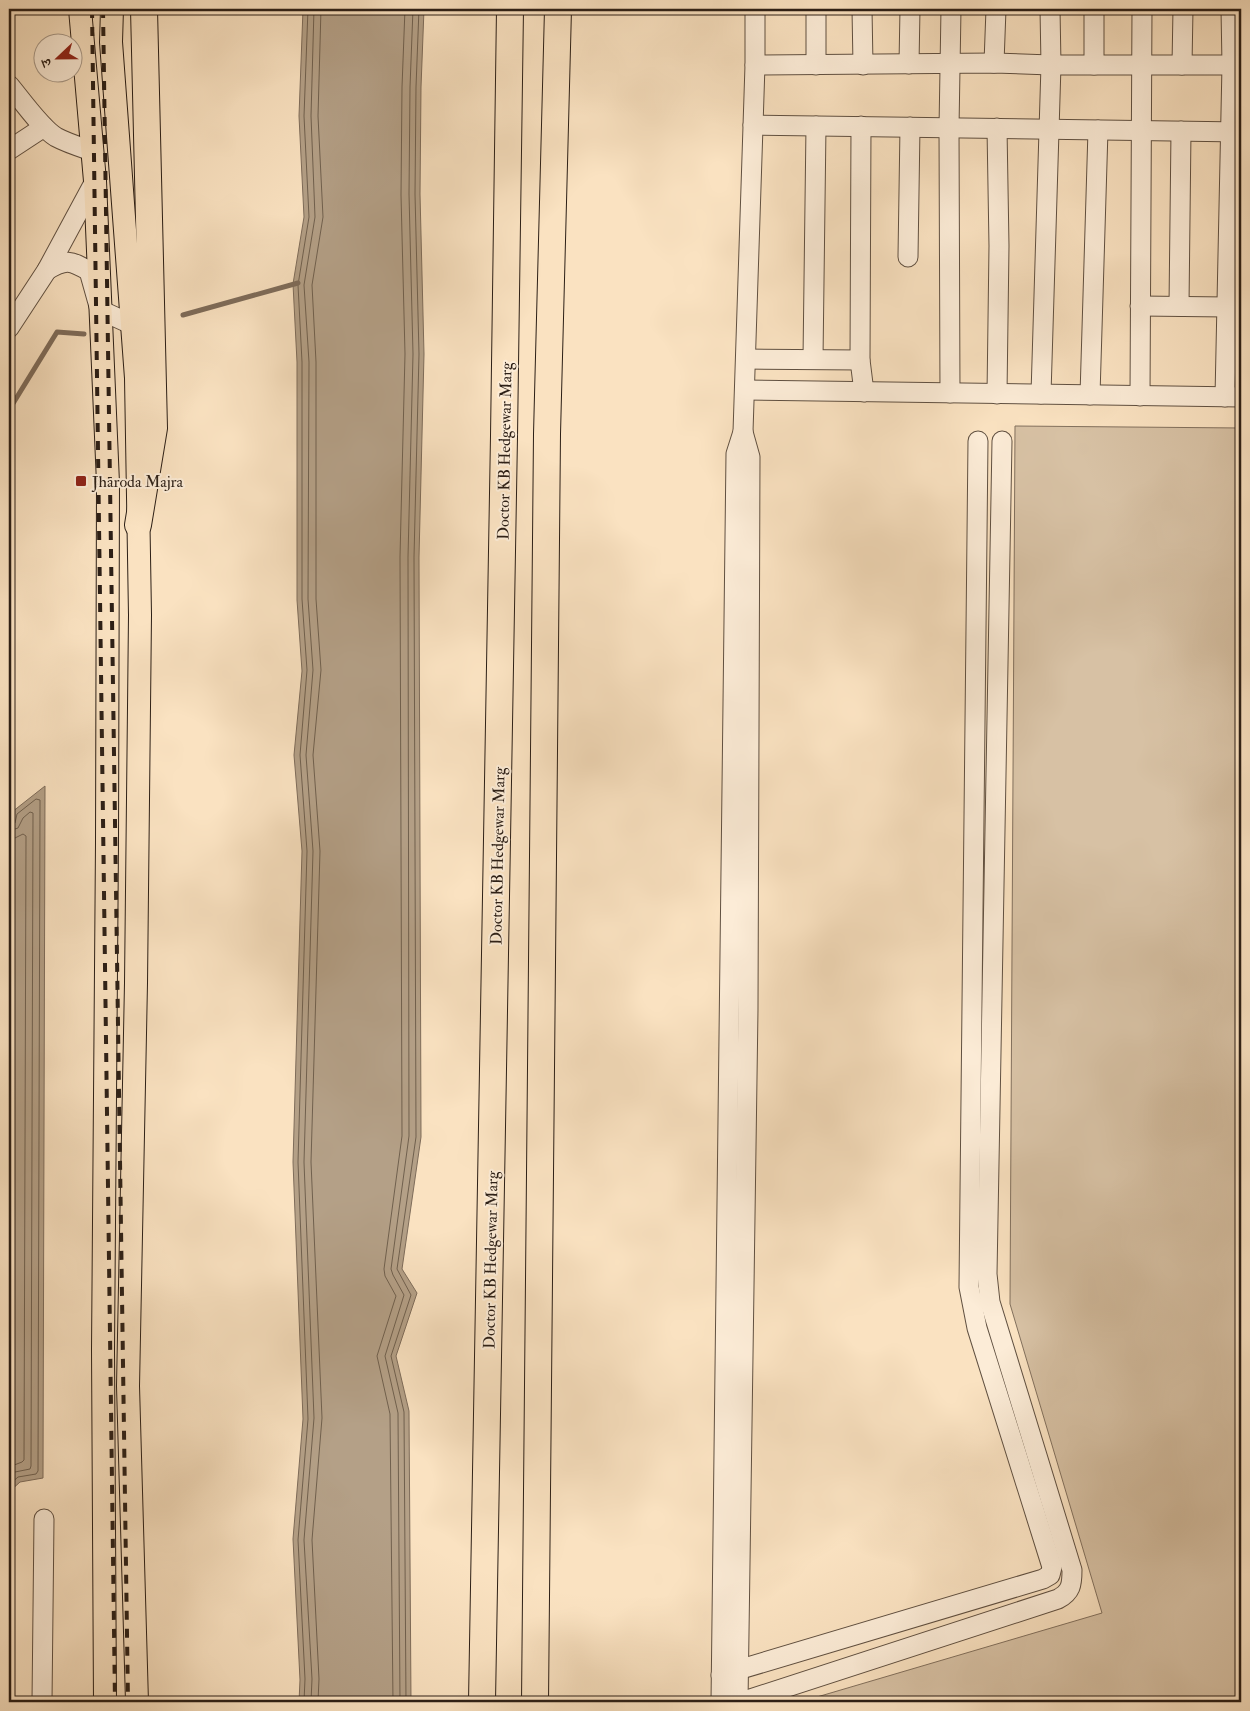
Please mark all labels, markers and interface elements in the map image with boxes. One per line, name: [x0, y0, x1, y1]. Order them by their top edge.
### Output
north arrow: [32, 32, 82, 82]
text: उ: [37, 55, 56, 70]
street label: Doctor KB Hedgewar Marg: [493, 361, 517, 540]
place label: Jharoda Majra: [91, 472, 184, 493]
marker: Jharoda Majra: [74, 474, 88, 488]
street label: Doctor KB Hedgewar Marg: [486, 766, 510, 945]
street label: Doctor KB Hedgewar Marg: [479, 1170, 503, 1349]

